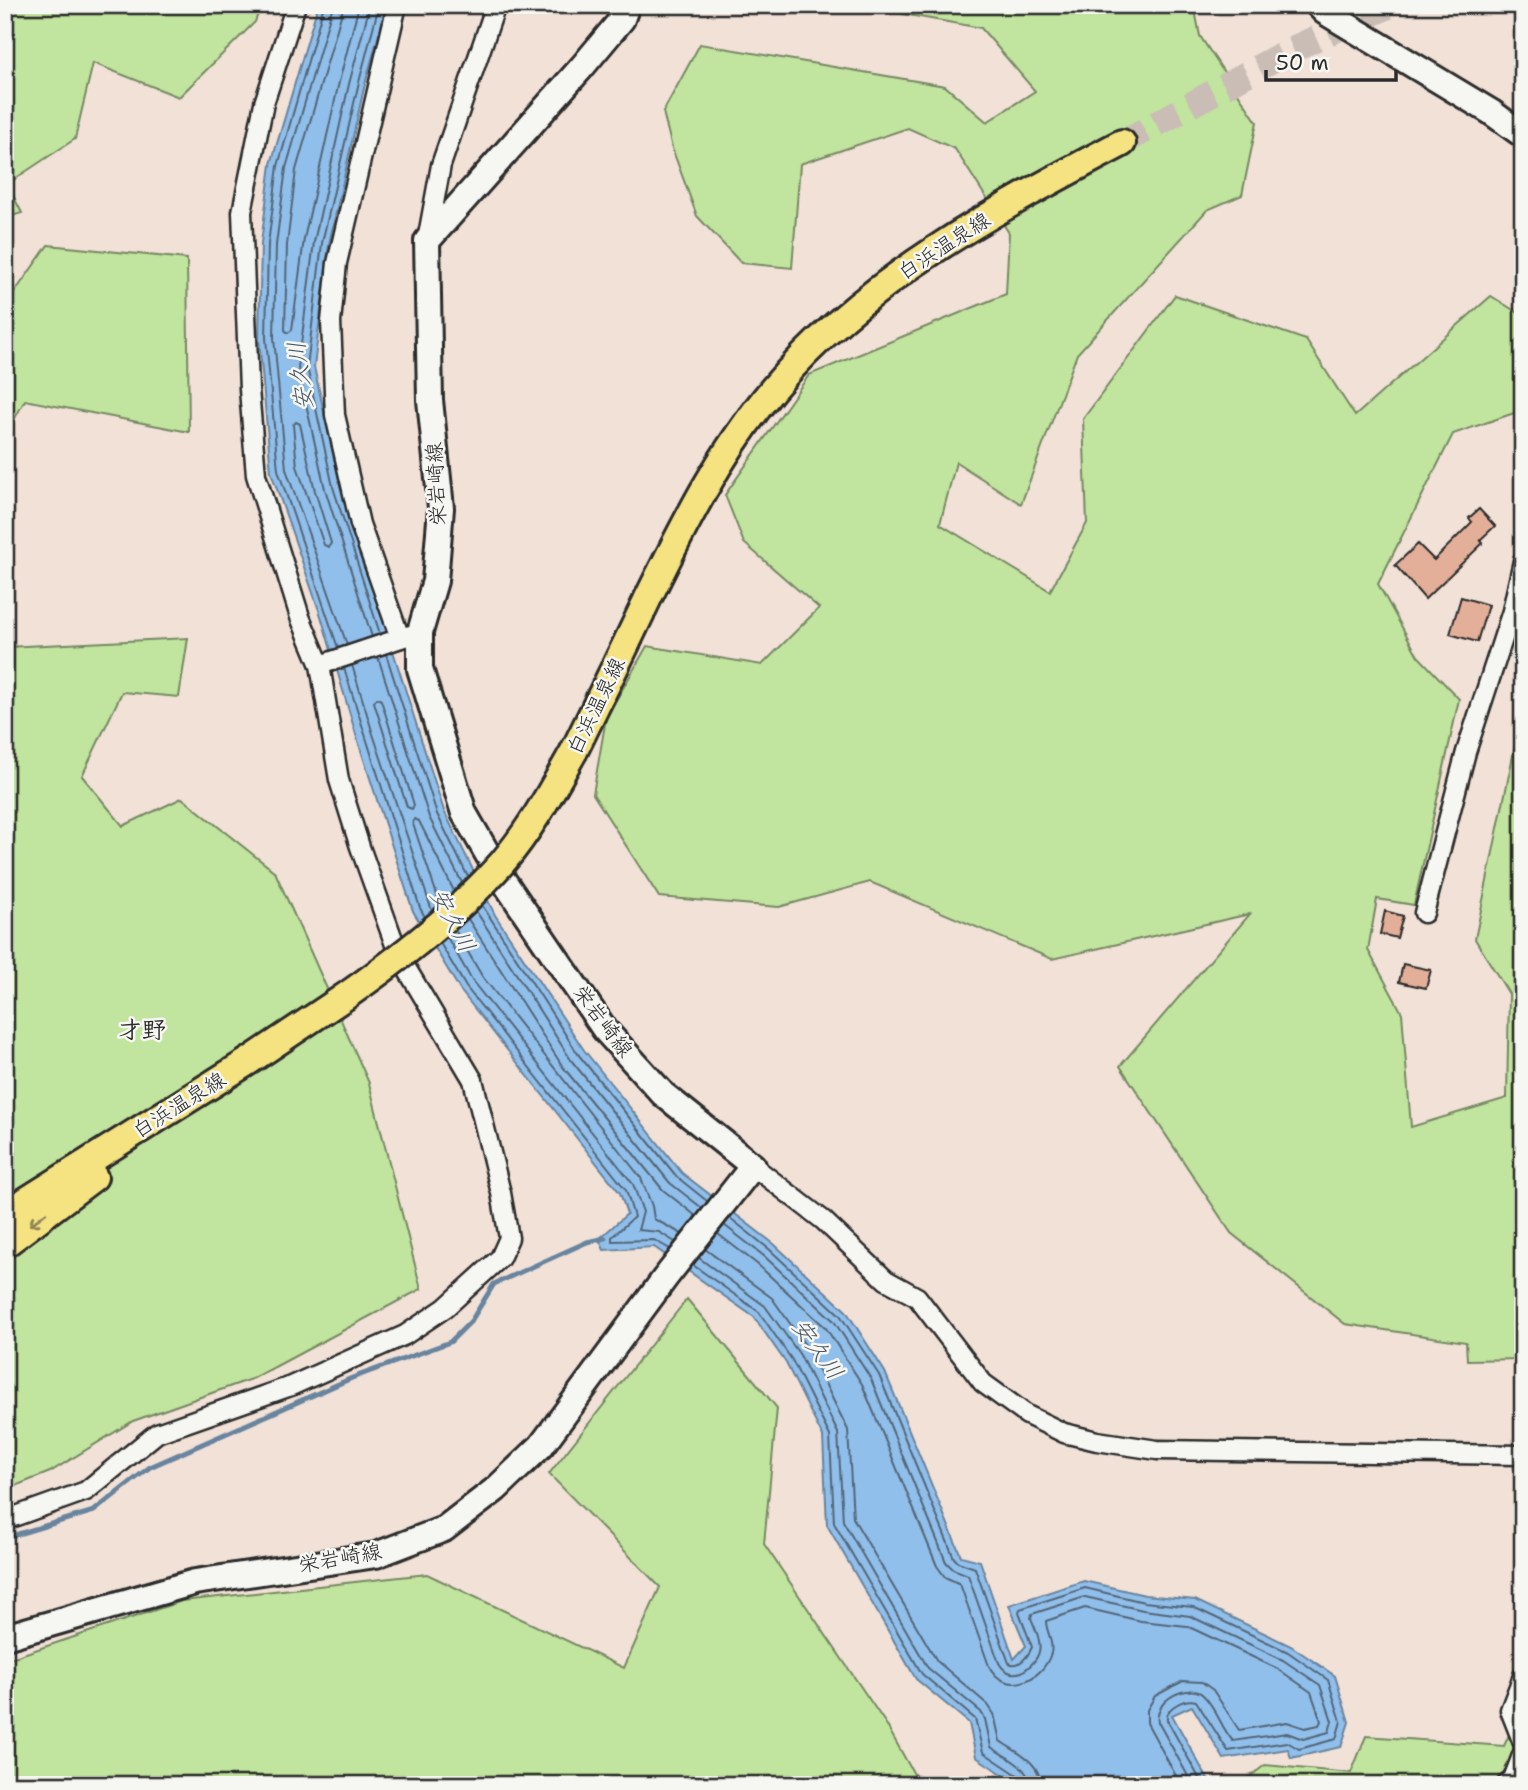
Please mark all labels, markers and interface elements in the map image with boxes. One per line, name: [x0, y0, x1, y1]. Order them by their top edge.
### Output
scale bar: [1266, 38, 1395, 82]
text: 50 m: [1276, 49, 1329, 77]
street label: 白浜温泉線: [892, 206, 996, 286]
water label: 安久川: [281, 340, 319, 412]
street label: 栄岩崎線: [420, 441, 452, 527]
street label: 白浜温泉線: [560, 653, 632, 759]
water label: 安久川: [424, 882, 482, 958]
street label: 栄岩崎線: [567, 979, 639, 1063]
district label: 才野: [118, 1014, 166, 1046]
street label: 白浜温泉線: [127, 1065, 231, 1145]
one-way arrow: [29, 1212, 48, 1227]
water label: 安久川: [786, 1312, 850, 1386]
street label: 栄岩崎線: [296, 1537, 384, 1579]

